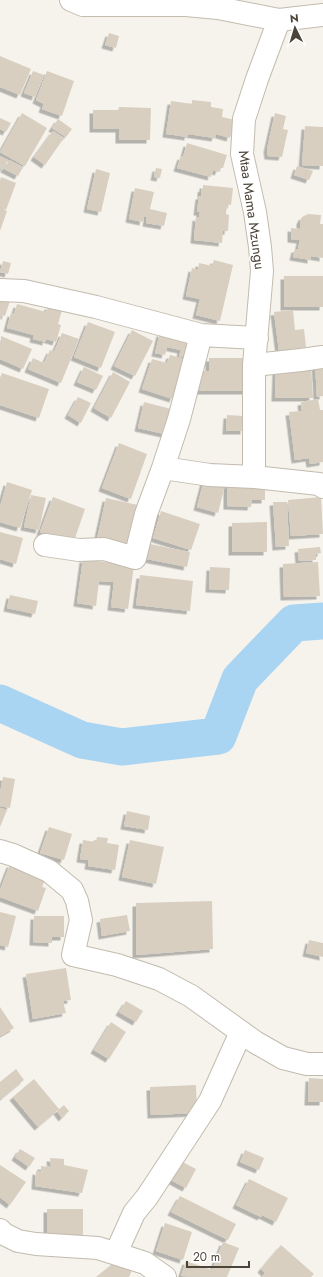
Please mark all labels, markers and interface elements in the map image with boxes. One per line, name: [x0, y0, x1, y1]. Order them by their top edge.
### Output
north arrow: [275, 8, 315, 48]
text: N: [289, 10, 299, 26]
street label: Mtaa Mama Mzungu: [234, 149, 270, 271]
scale bar: [187, 1243, 249, 1269]
text: 20 m: [193, 1248, 220, 1266]

